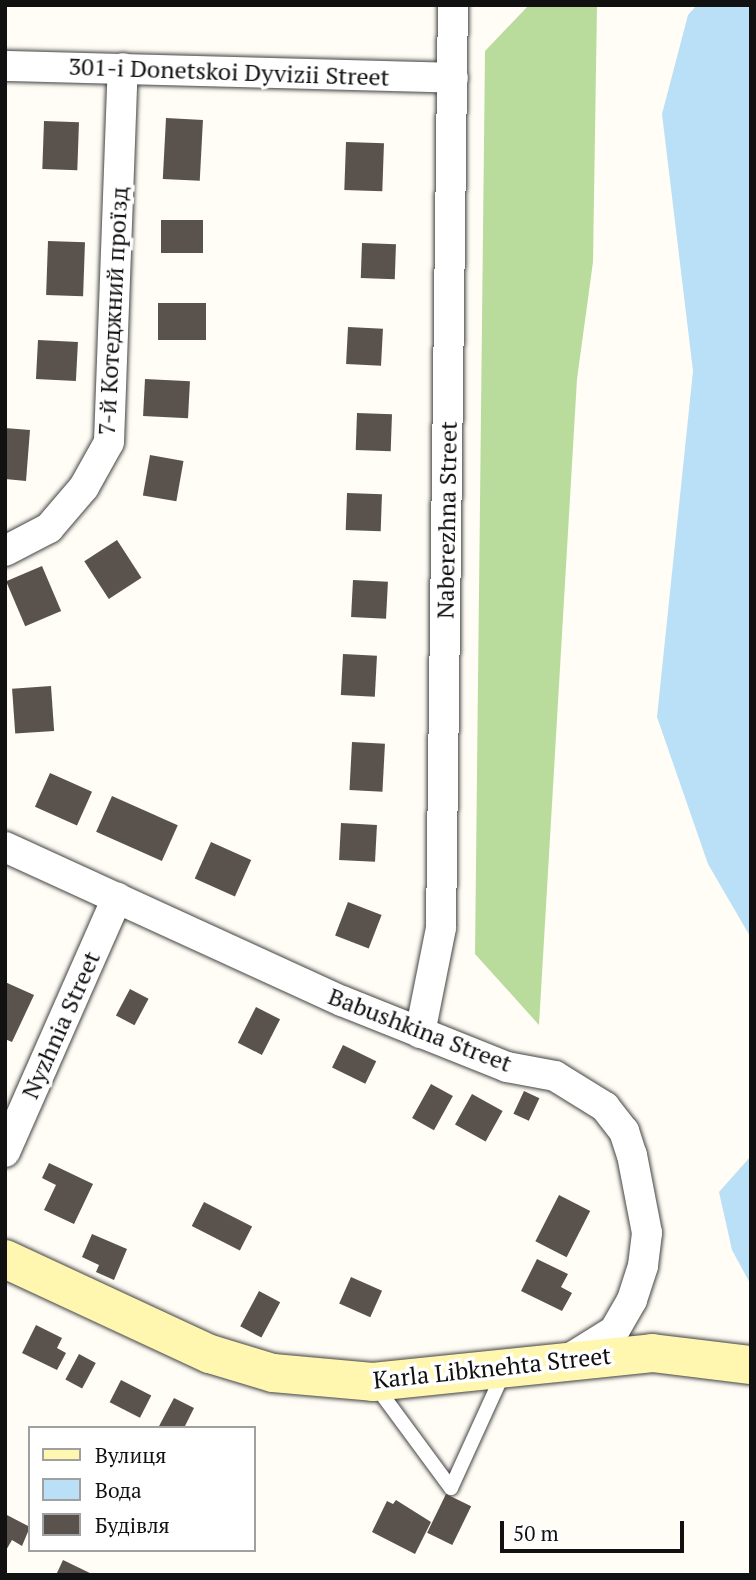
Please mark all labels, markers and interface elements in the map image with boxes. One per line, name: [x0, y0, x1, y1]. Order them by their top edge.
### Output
street label: 301-i Donetskoi Dyvizii Street: [68, 52, 390, 92]
street label: 7-й Котеджний проїзд: [92, 186, 134, 436]
street label: Naberezhna Street: [431, 421, 463, 619]
street label: Nyzhnia Street: [16, 947, 106, 1103]
street label: Babushkina Street: [324, 982, 516, 1078]
street label: Karla Libknehta Street: [372, 1341, 612, 1395]
legend: [28, 1426, 256, 1552]
text: Вулиця: [95, 1441, 166, 1469]
text: Вода: [95, 1476, 142, 1504]
scale bar: [504, 1506, 688, 1550]
text: Будівля: [95, 1511, 170, 1539]
text: 50 m: [513, 1519, 559, 1547]

